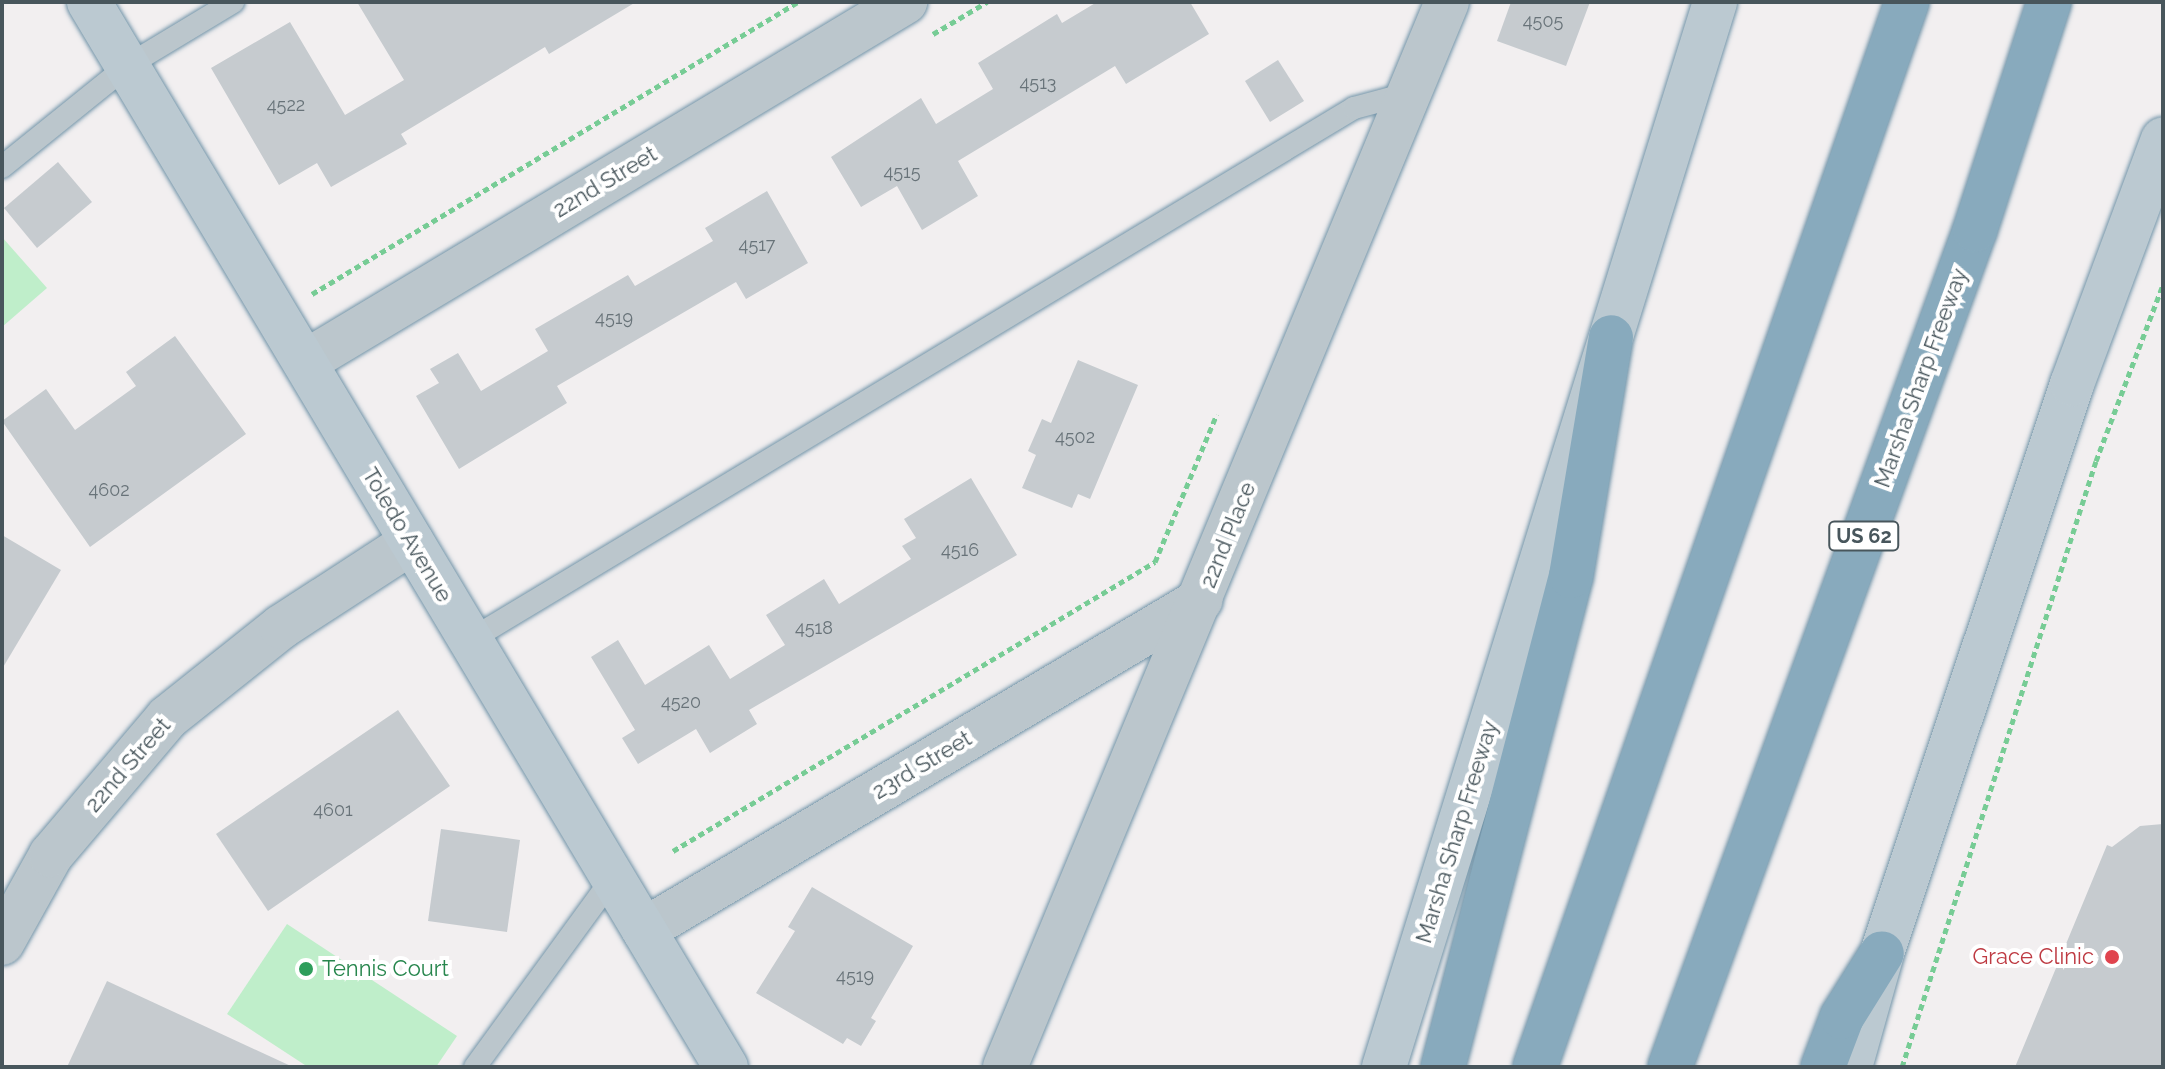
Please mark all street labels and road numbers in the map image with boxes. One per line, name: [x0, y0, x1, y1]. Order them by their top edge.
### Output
street label: 22nd Street: [548, 141, 662, 223]
street label: Marsha Sharp Freeway: [1869, 265, 1973, 491]
street label: Toledo Avenue: [356, 463, 458, 607]
street label: 22nd Place: [1195, 478, 1261, 592]
road number: US 62: [1828, 520, 1900, 552]
street label: 22nd Street: [80, 713, 176, 817]
street label: Marsha Sharp Freeway: [1411, 718, 1503, 946]
street label: 23rd Street: [868, 725, 976, 805]

